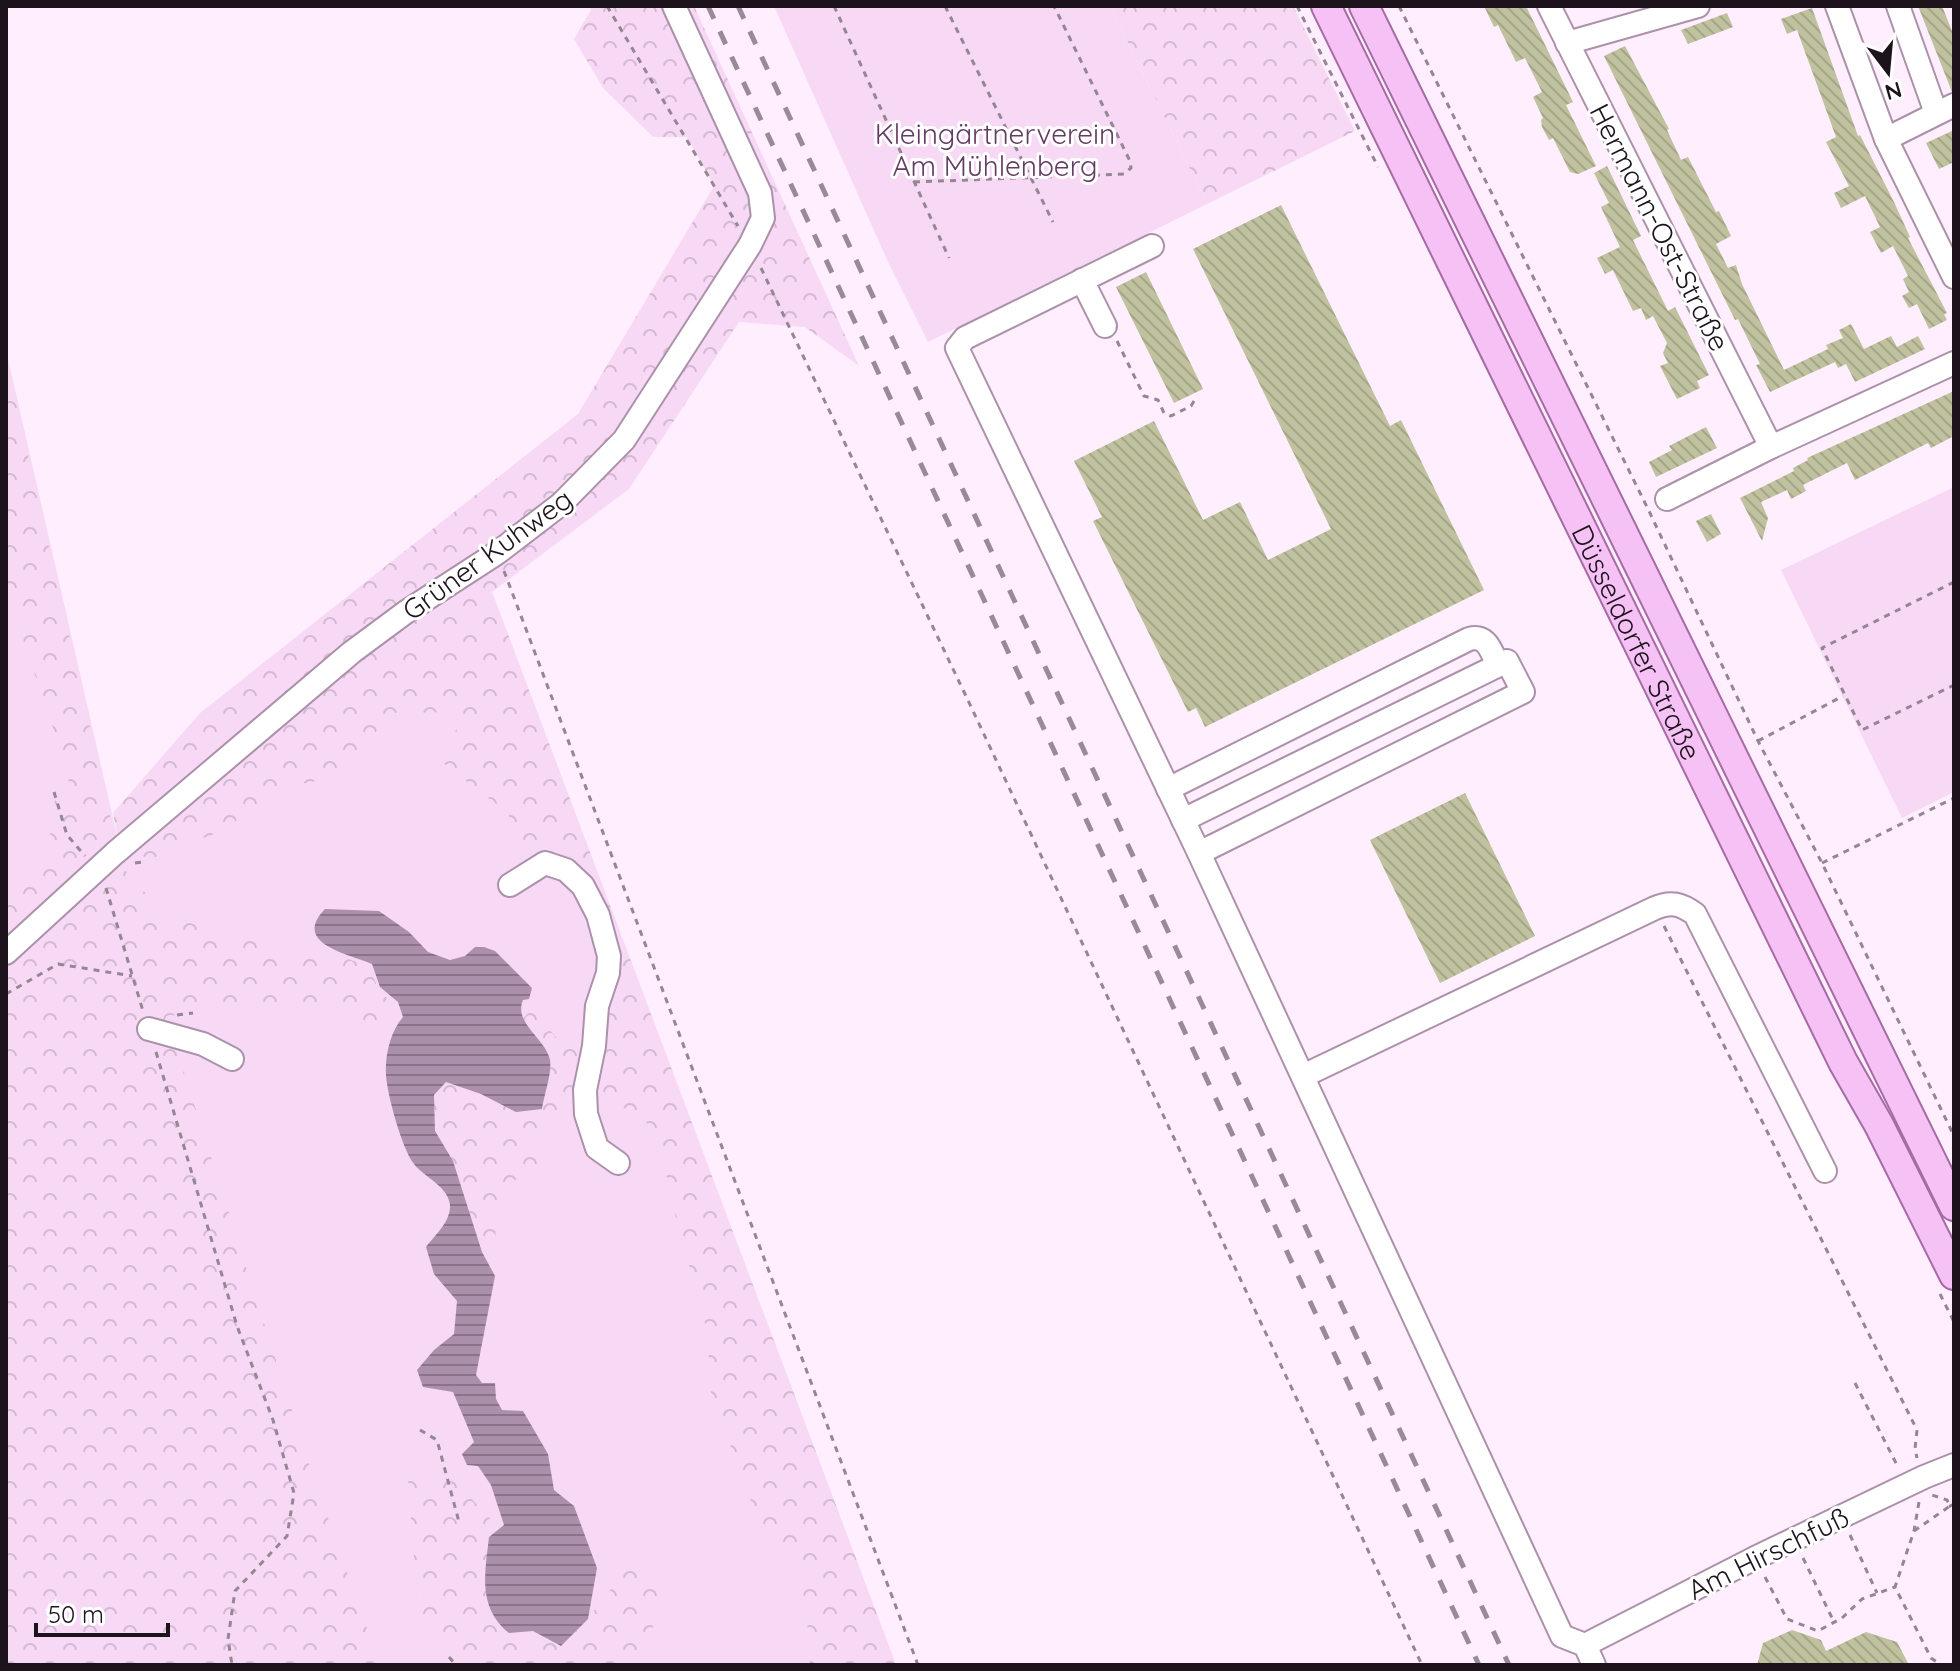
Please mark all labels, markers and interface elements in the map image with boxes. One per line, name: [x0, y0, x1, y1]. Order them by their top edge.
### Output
north arrow: [1848, 32, 1928, 112]
text: N: [1882, 76, 1905, 107]
street label: Hermann-Ost-Straße: [1582, 97, 1738, 357]
park label: Kleingärtnerverein Am Mühlenberg: [875, 116, 1115, 183]
street label: Grüner Kuhweg: [395, 481, 579, 627]
street label: Düsseldorfer Straße: [1565, 518, 1710, 765]
street label: Am Hirschfuß: [1682, 1499, 1854, 1607]
scale bar: [36, 1587, 168, 1637]
text: 50 m: [48, 1599, 104, 1629]

